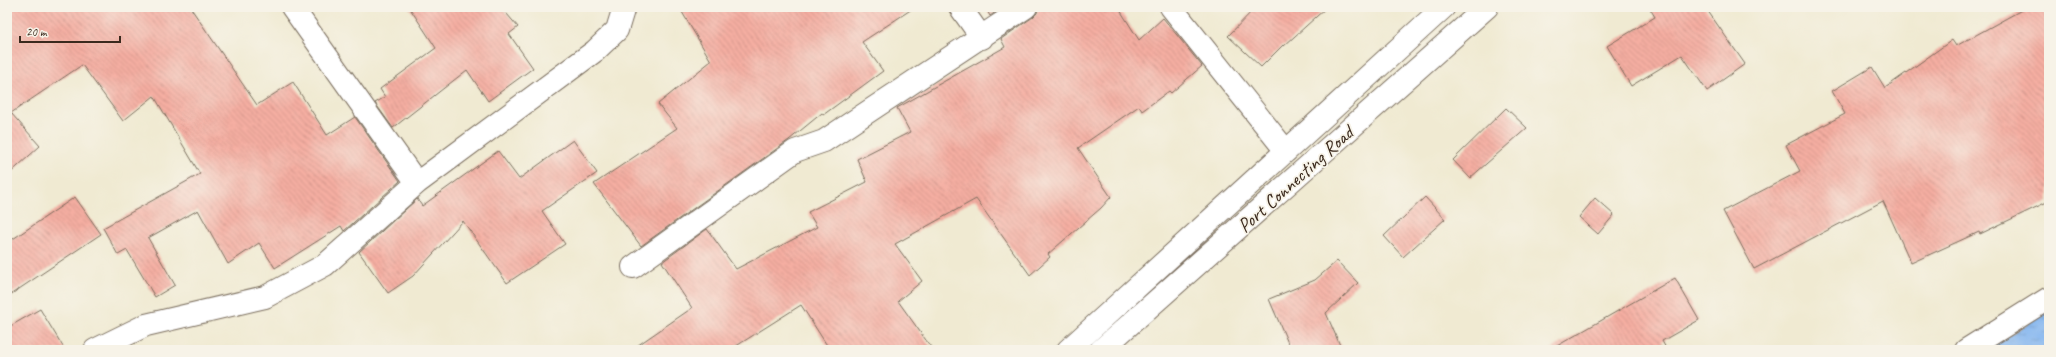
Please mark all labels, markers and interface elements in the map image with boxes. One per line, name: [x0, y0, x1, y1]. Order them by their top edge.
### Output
scale bar: [20, 18, 120, 44]
text: 20 m: [26, 24, 48, 40]
street label: Port Connecting Road: [1232, 119, 1361, 238]

